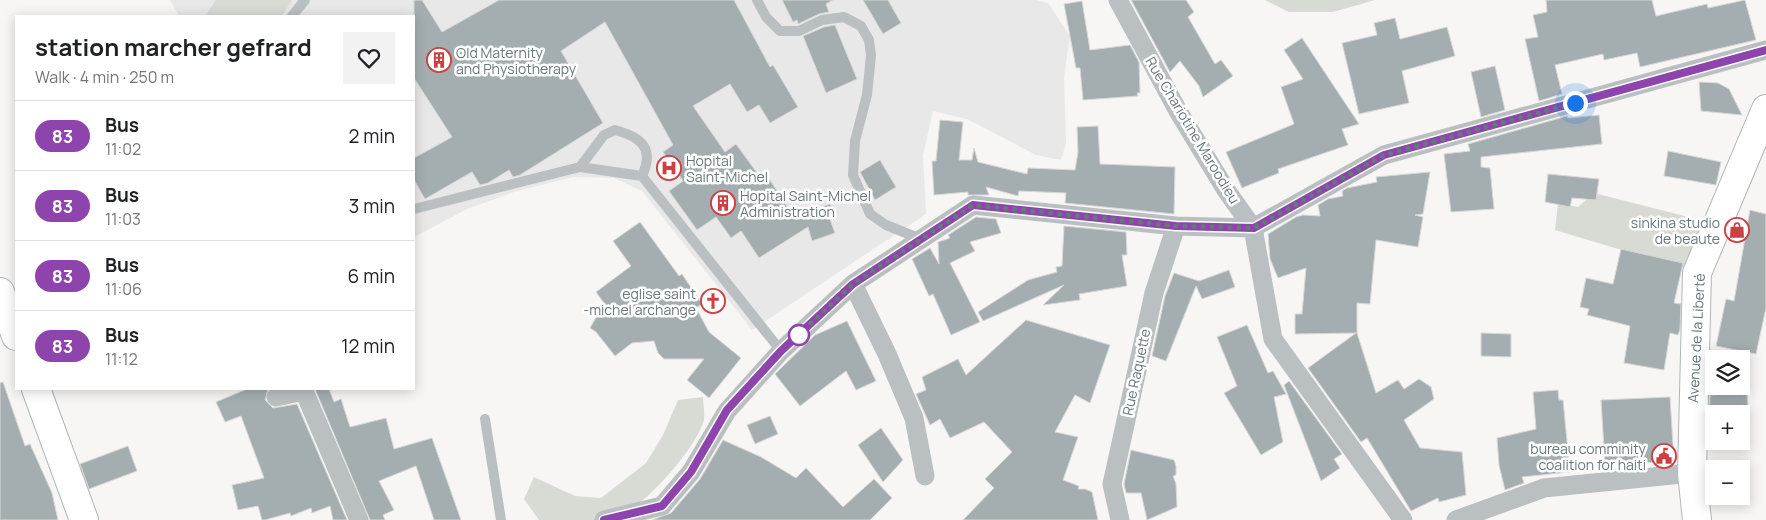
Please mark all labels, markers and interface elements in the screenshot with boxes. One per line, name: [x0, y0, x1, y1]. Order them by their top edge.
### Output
text: station marcher gefrard: [35, 30, 312, 63]
button: heart: [343, 32, 395, 84]
place label: Old Maternity and Physiotherapy: [456, 43, 577, 78]
building icon: Old Maternity and Physiotherapy: [426, 47, 452, 73]
street label: Rue Chariotine Maroodieu: [1142, 53, 1244, 207]
text: Walk · 4 min · 250 m: [35, 66, 174, 88]
your location: [1563, 91, 1588, 116]
text: Bus: [105, 112, 139, 138]
text: 2 min: [349, 123, 395, 149]
text: 83: [52, 124, 73, 148]
text: 11:02: [105, 138, 141, 160]
place label: Hopital Saint-Michel: [686, 151, 768, 186]
hospital icon: Hopital Saint-Michel: [656, 155, 682, 181]
text: Bus: [105, 182, 139, 208]
place label: Hopital Saint-Michel Administration: [740, 186, 871, 221]
building icon: Hopital Saint-Michel Administration: [710, 190, 736, 216]
text: 3 min: [349, 193, 395, 219]
text: 83: [52, 194, 73, 218]
text: 11:03: [105, 208, 141, 230]
place label: sinkina studio de beaute: [1631, 213, 1720, 248]
shop icon: sinkina studio de beaute: [1724, 217, 1750, 243]
text: Bus: [105, 252, 139, 278]
text: 6 min: [348, 263, 395, 289]
text: 83: [52, 264, 73, 288]
street label: Avenue de la Liberté: [1683, 273, 1709, 403]
text: 11:06: [105, 278, 142, 300]
place label: eglise saint -michel archange: [583, 284, 696, 319]
church icon: eglise saint -michel archange: [700, 288, 726, 314]
text: Bus: [105, 322, 139, 348]
unlabelled marker: [788, 324, 810, 346]
street label: Rue Raquette: [1118, 327, 1154, 417]
text: 12 min: [341, 333, 395, 359]
text: 83: [52, 334, 73, 358]
text: 11:12: [105, 348, 138, 370]
map controls: [1705, 350, 1750, 505]
button: layers: [1705, 350, 1750, 395]
button: +: [1705, 405, 1750, 450]
place label: bureau comminity coalition for haiti: [1530, 439, 1647, 474]
public building icon: bureau comminity coalition for haiti: [1651, 443, 1677, 469]
button: −: [1705, 460, 1750, 505]

